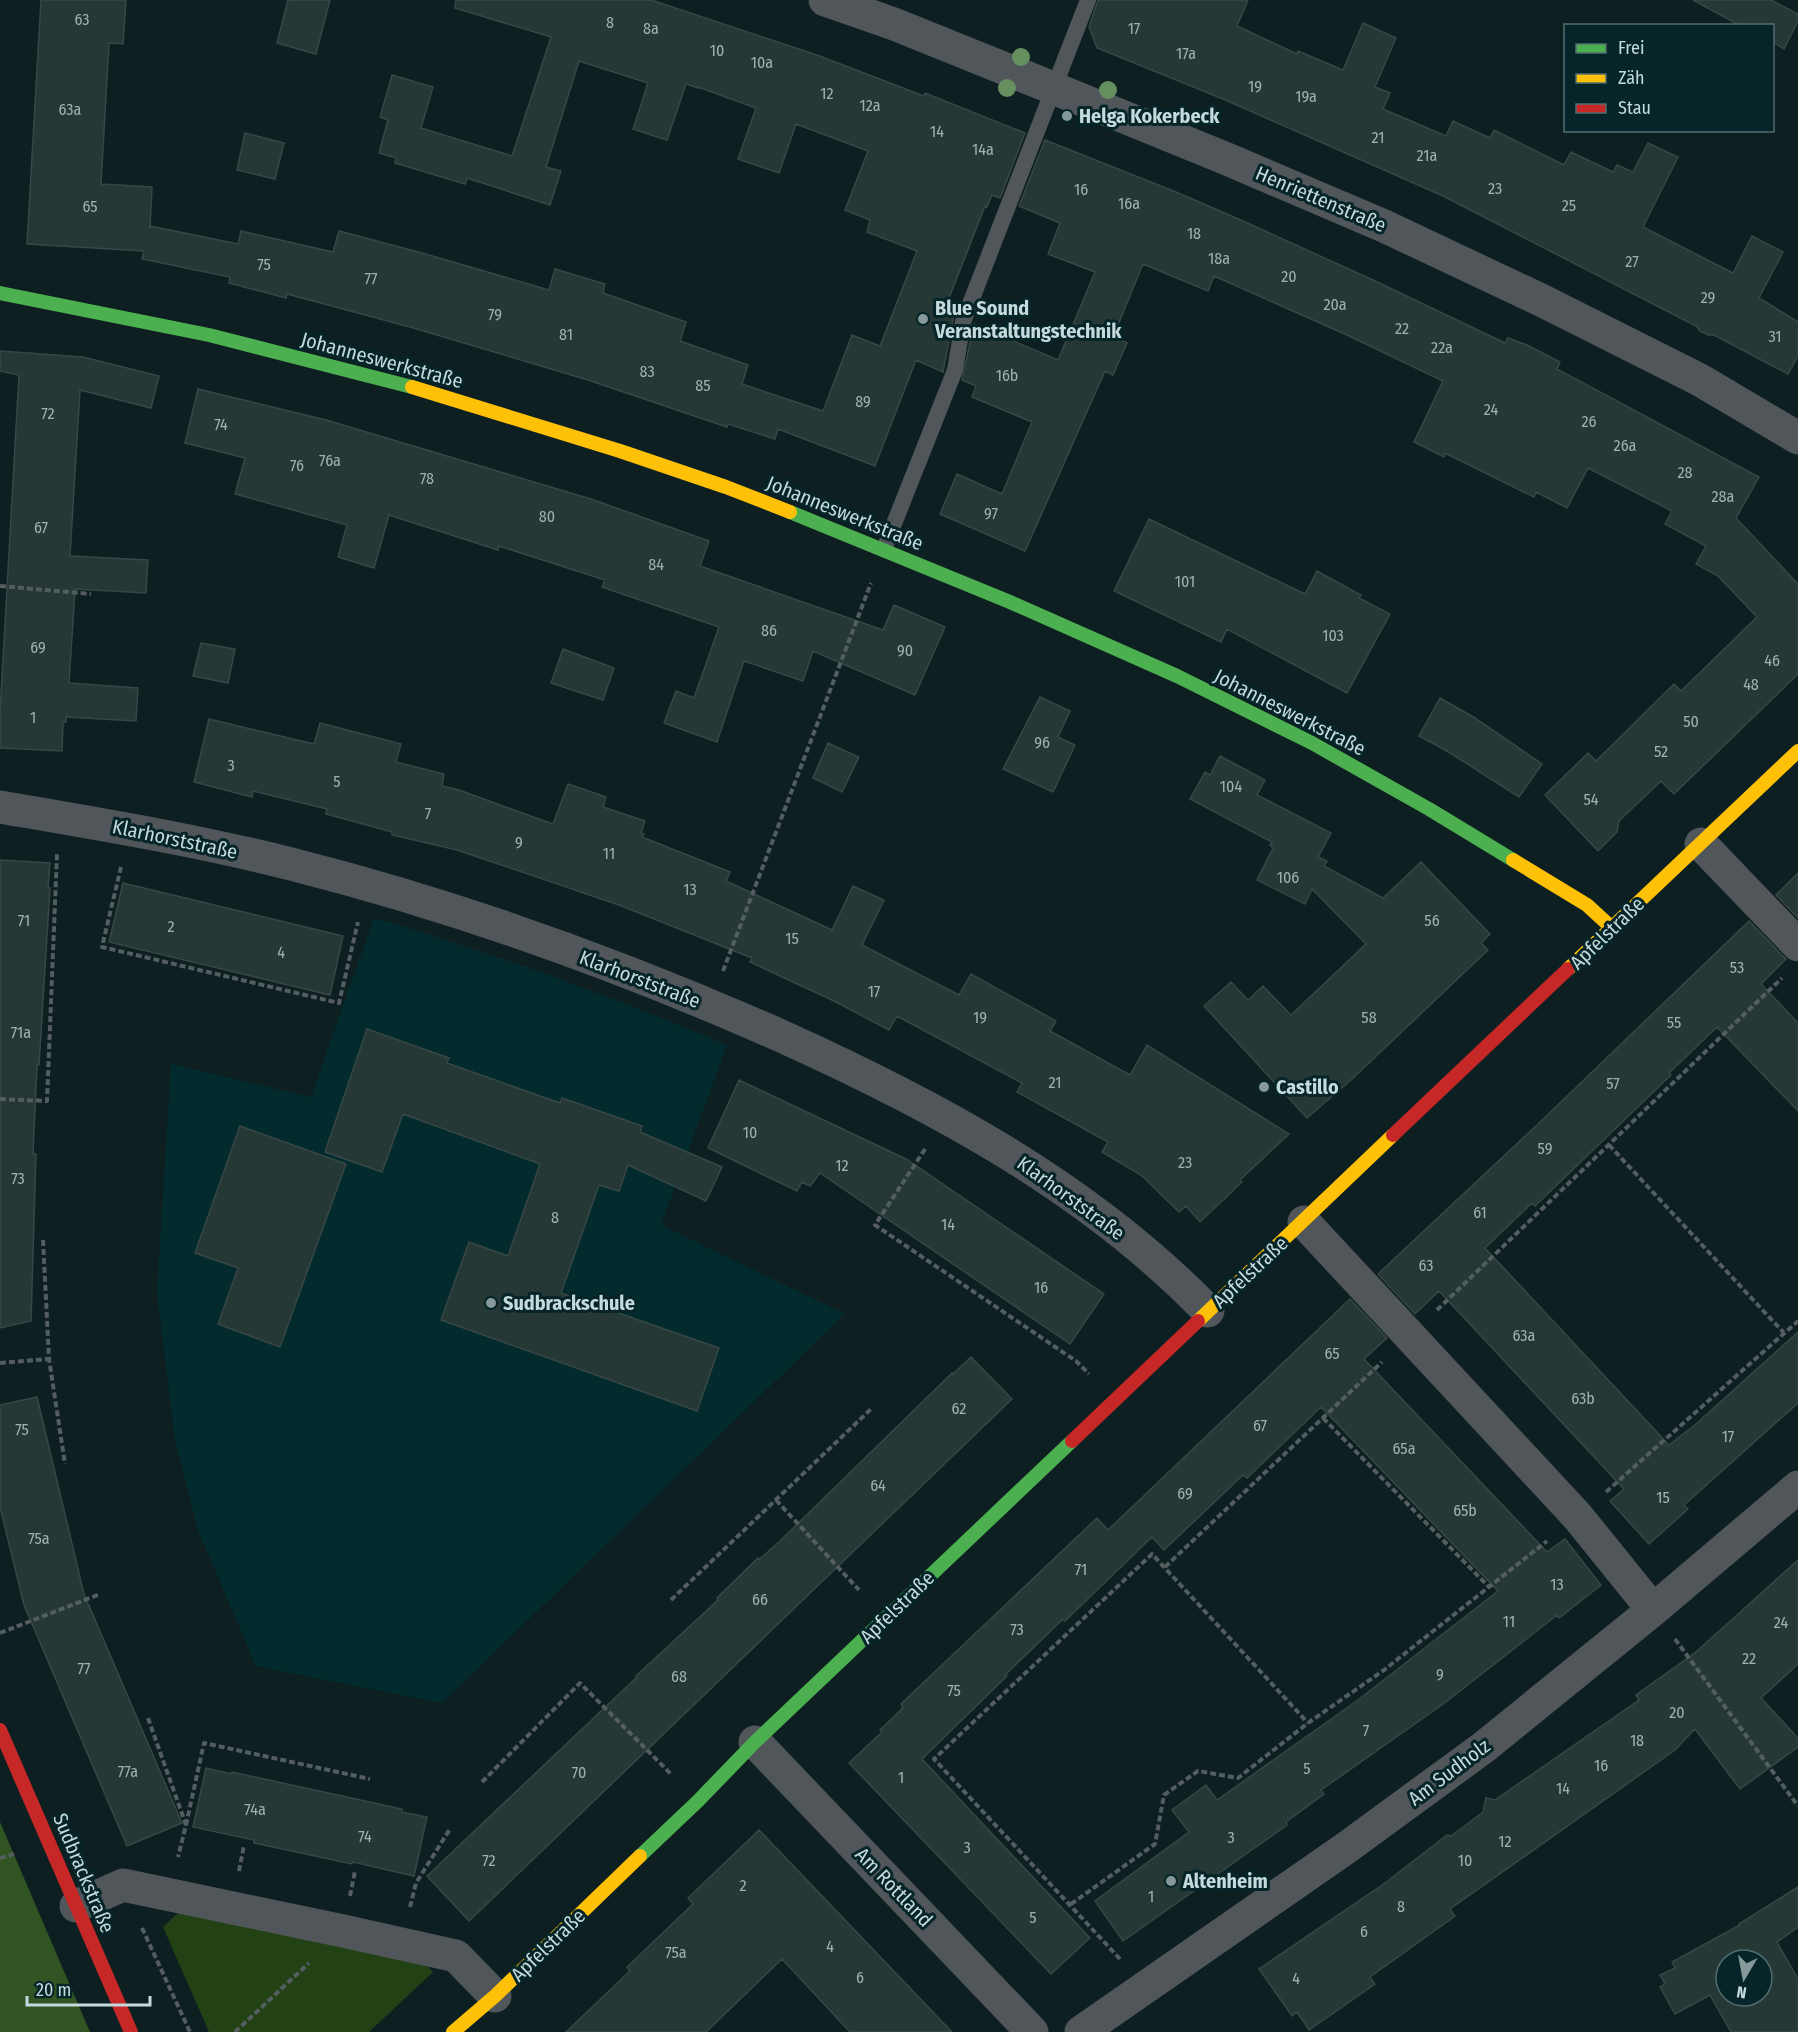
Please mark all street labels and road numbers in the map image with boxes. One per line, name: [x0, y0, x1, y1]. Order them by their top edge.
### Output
street label: Henriettenstraße: [1252, 161, 1390, 237]
street label: Johanneswerkstraße: [298, 327, 466, 393]
street label: Johanneswerkstraße: [763, 471, 927, 555]
street label: Johanneswerkstraße: [1210, 663, 1370, 761]
street label: Klarhorststraße: [110, 814, 240, 864]
street label: Apfelstraße: [1565, 892, 1649, 974]
street label: Klarhorststraße: [576, 945, 704, 1013]
street label: Klarhorststraße: [1012, 1151, 1130, 1245]
street label: Apfelstraße: [1207, 1231, 1293, 1313]
street label: Apfelstraße: [855, 1566, 939, 1648]
street label: Am Sudholz: [1403, 1733, 1495, 1811]
street label: Sudbrackstraße: [48, 1810, 120, 1936]
street label: Am Rottland: [850, 1842, 938, 1932]
street label: Apfelstraße: [506, 1904, 590, 1986]

